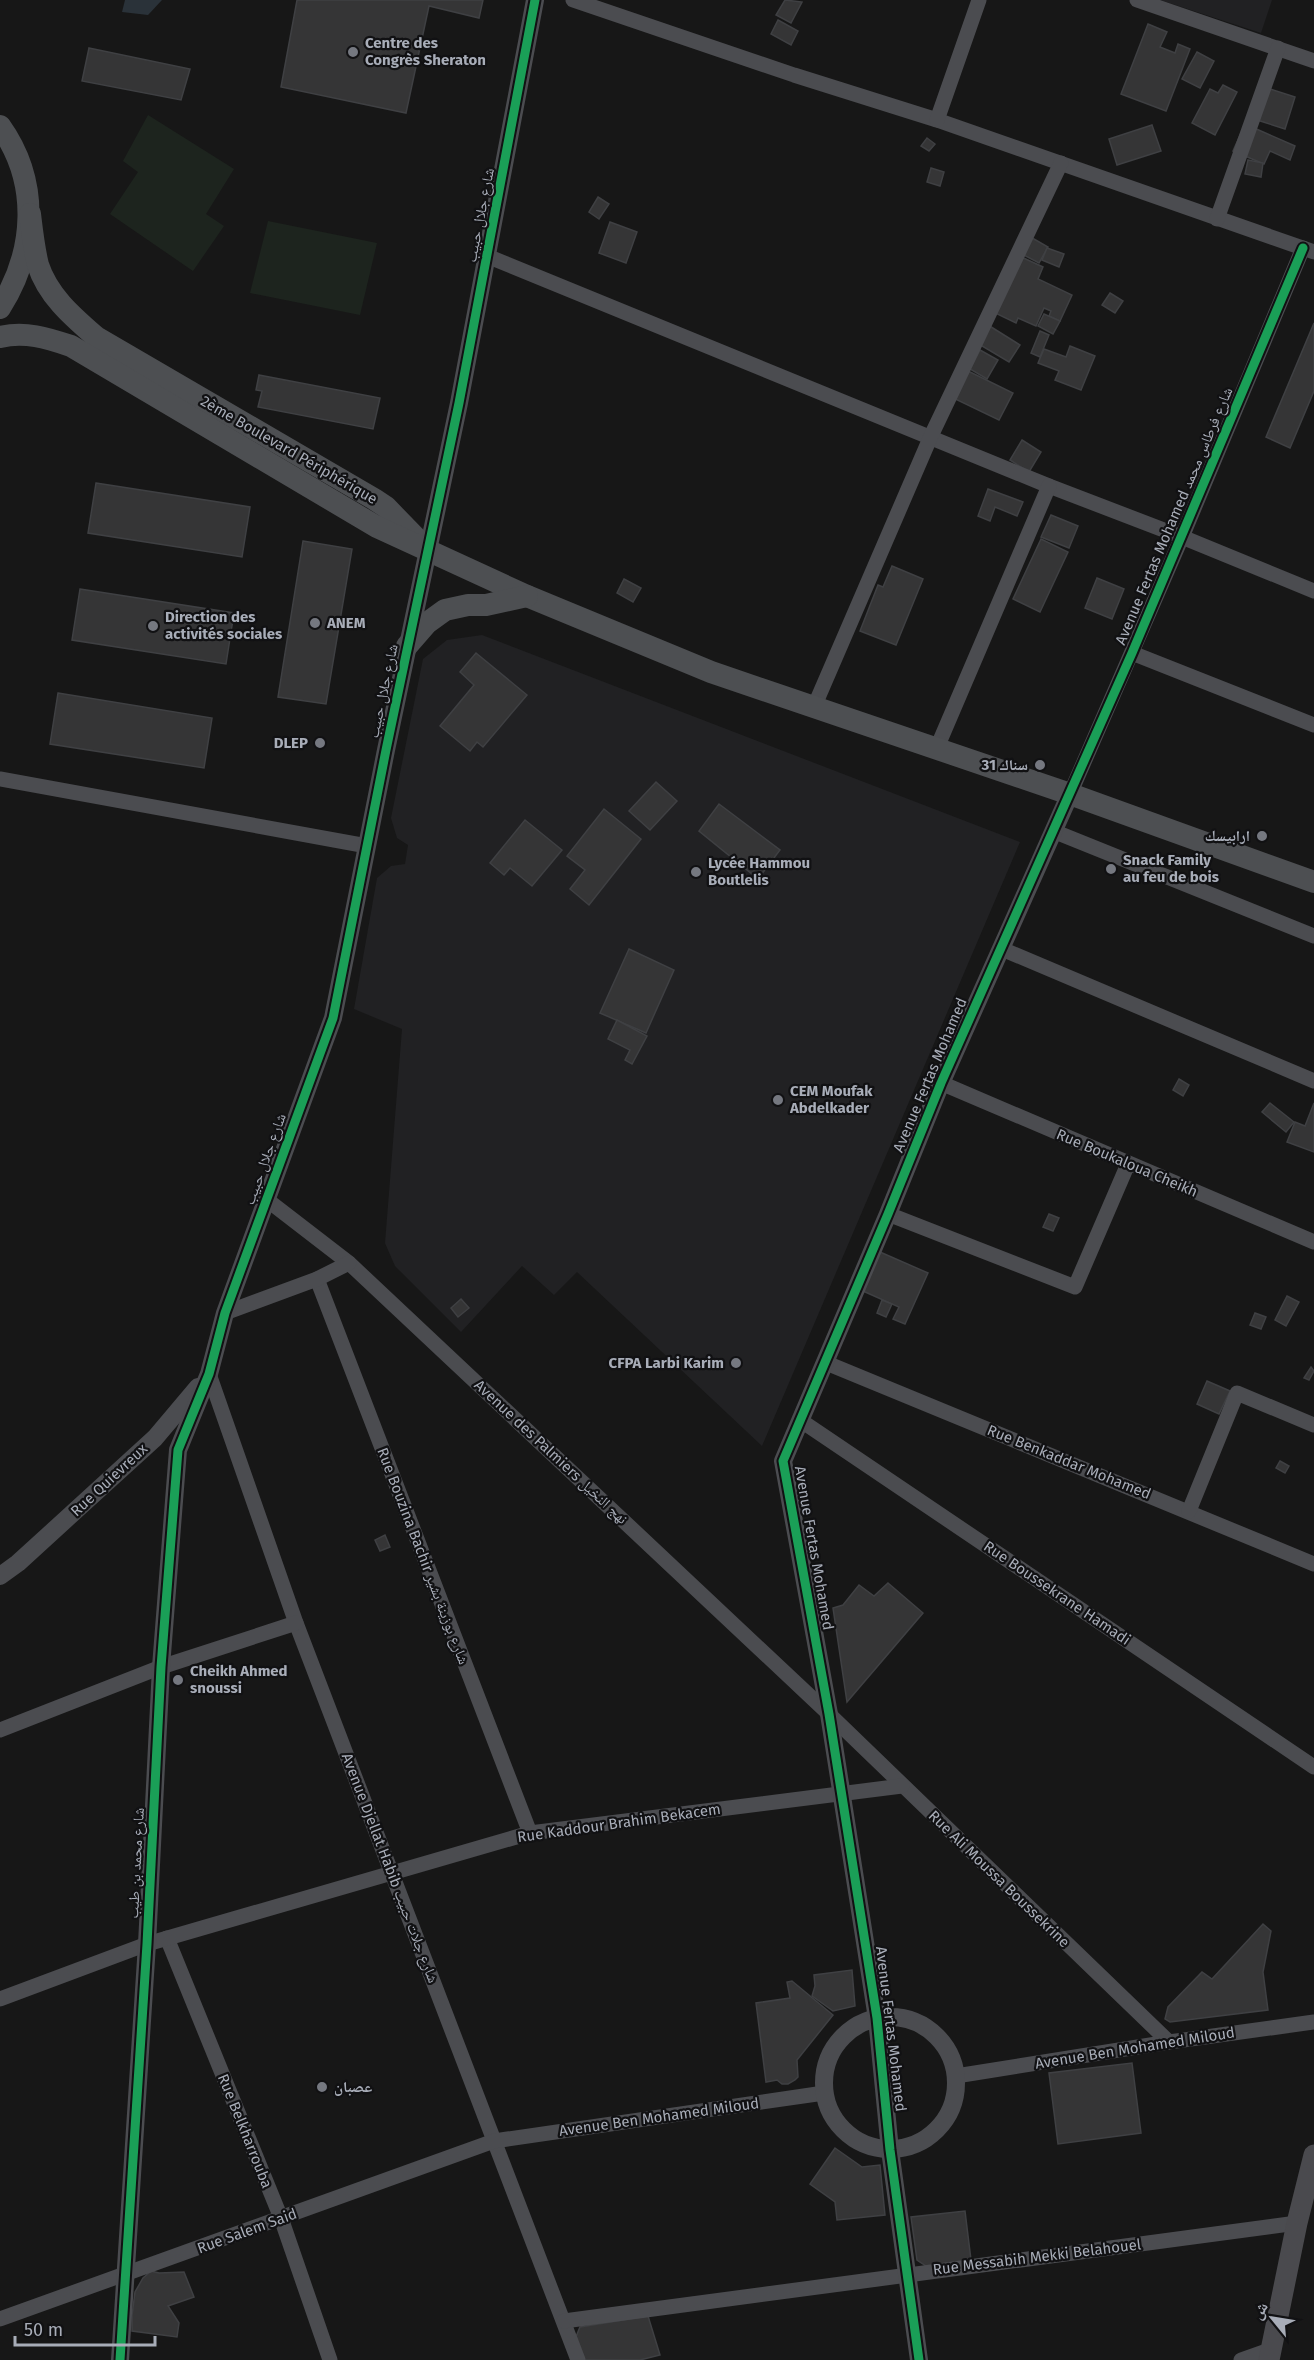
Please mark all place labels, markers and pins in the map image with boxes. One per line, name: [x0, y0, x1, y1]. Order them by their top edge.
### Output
place label: Centre des Congrès Sheraton: [365, 34, 486, 69]
marker: Centre des Congrès Sheraton: [346, 45, 360, 59]
place label: Direction des activités sociales: [165, 608, 282, 643]
place label: ANEM: [326, 614, 366, 632]
marker: ANEM: [308, 616, 322, 630]
marker: Direction des activités sociales: [146, 619, 160, 633]
place label: DLEP: [274, 734, 308, 752]
marker: DLEP: [313, 736, 327, 750]
place label: سناك 31: [981, 756, 1028, 774]
marker: سناك 31: [1033, 758, 1047, 772]
place label: ارابيسك: [1205, 827, 1250, 845]
marker: ارابيسك: [1255, 829, 1269, 843]
place label: Snack Family au feu de bois: [1123, 851, 1219, 886]
place label: Lycée Hammou Boutlelis: [708, 854, 810, 889]
marker: Snack Family au feu de bois: [1104, 862, 1118, 876]
marker: Lycée Hammou Boutlelis: [689, 865, 703, 879]
place label: CEM Moufak Abdelkader: [789, 1082, 873, 1117]
marker: CEM Moufak Abdelkader: [771, 1093, 785, 1107]
place label: CFPA Larbi Karim: [609, 1354, 724, 1372]
marker: CFPA Larbi Karim: [729, 1356, 743, 1370]
place label: Cheikh Ahmed snoussi: [190, 1662, 288, 1697]
marker: Cheikh Ahmed snoussi: [171, 1673, 185, 1687]
place label: عصبان: [334, 2078, 372, 2096]
marker: عصبان: [315, 2080, 329, 2094]

